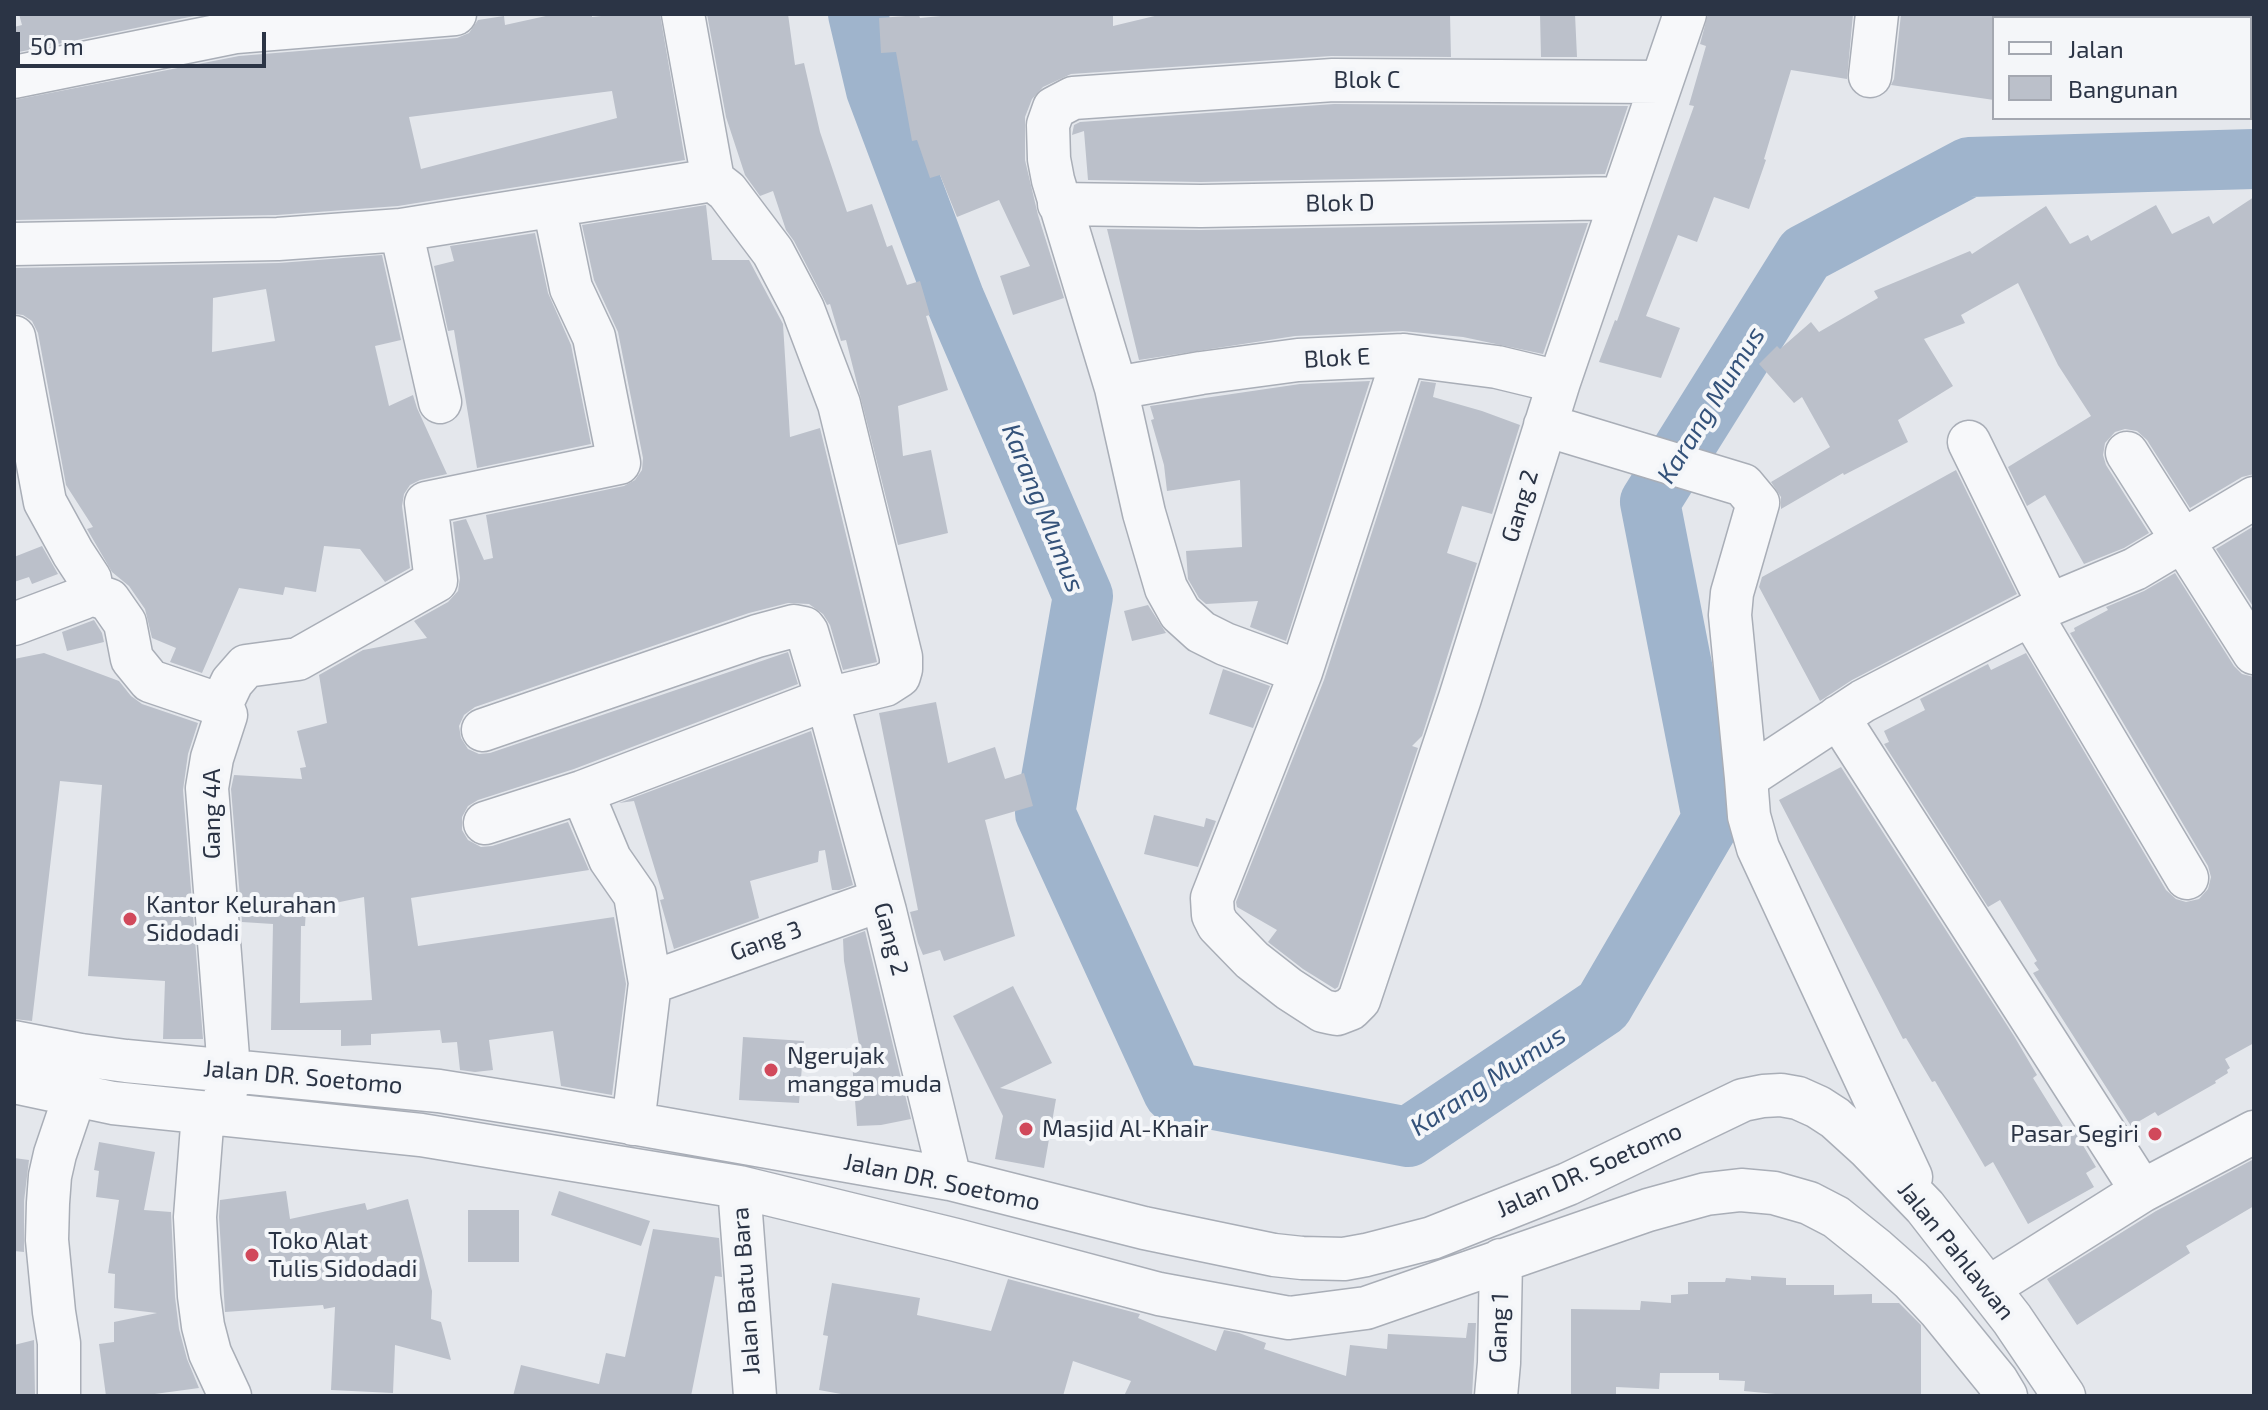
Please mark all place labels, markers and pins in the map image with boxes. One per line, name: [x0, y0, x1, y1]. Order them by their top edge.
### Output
place label: Kantor Kelurahan Sidodadi: [146, 891, 336, 947]
marker: Kantor Kelurahan Sidodadi: [121, 910, 139, 928]
place label: Ngerujak mangga muda: [787, 1042, 942, 1098]
marker: Ngerujak mangga muda: [762, 1061, 780, 1079]
place label: Masjid Al-Khair: [1042, 1115, 1209, 1143]
marker: Masjid Al-Khair: [1017, 1120, 1035, 1138]
place label: Pasar Segiri: [2010, 1120, 2139, 1148]
marker: Pasar Segiri: [2146, 1125, 2164, 1143]
place label: Toko Alat Tulis Sidodadi: [268, 1227, 418, 1283]
marker: Toko Alat Tulis Sidodadi: [243, 1246, 261, 1264]

